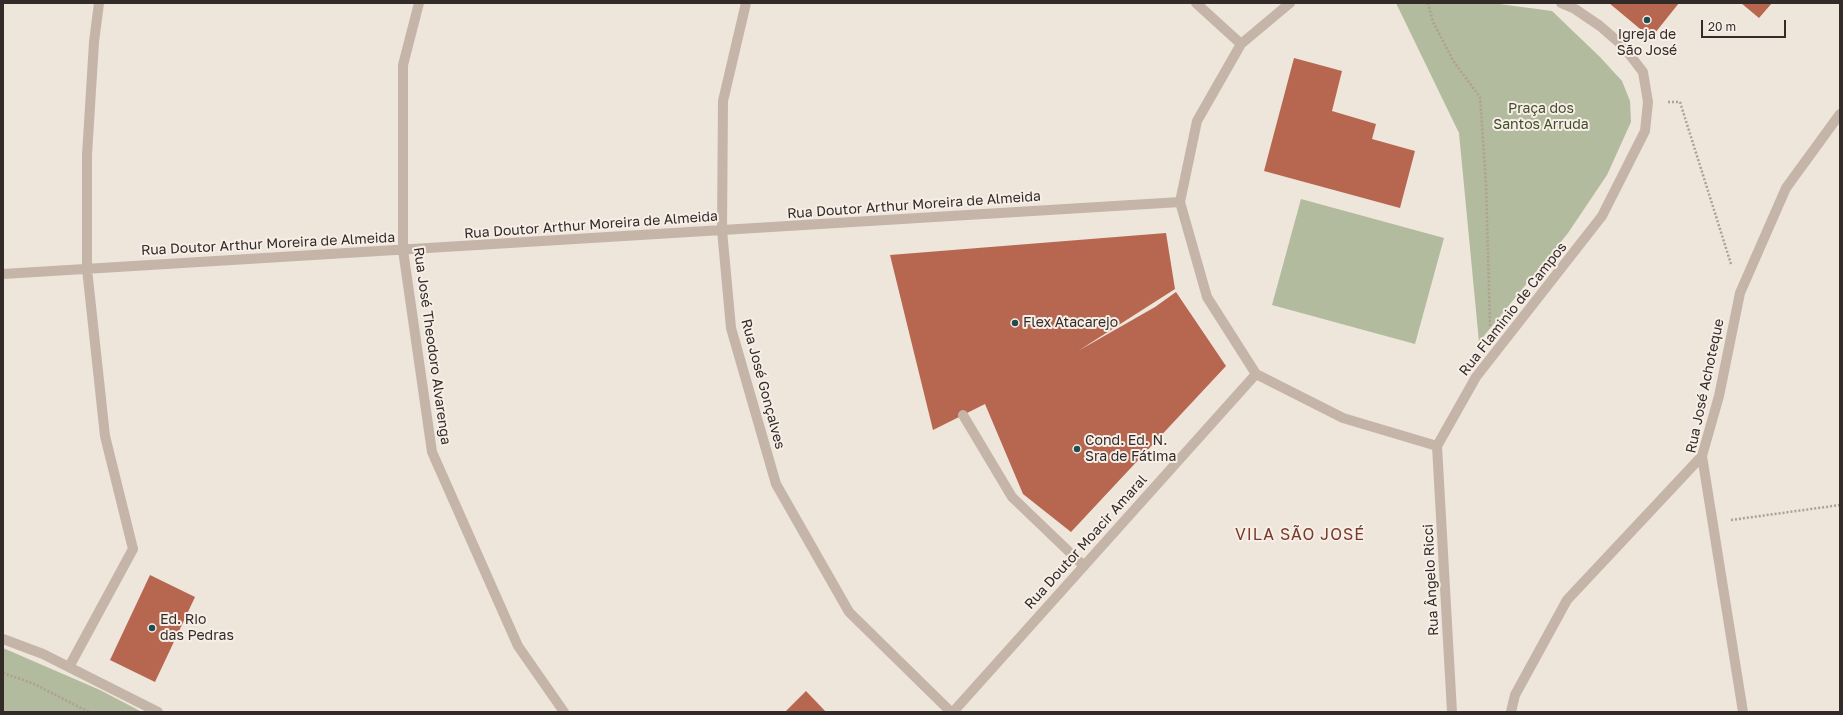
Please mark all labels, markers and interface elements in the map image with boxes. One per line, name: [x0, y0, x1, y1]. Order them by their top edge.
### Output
scale bar: [1703, 12, 1788, 38]
marker: Igreja de São José: [1642, 15, 1652, 25]
text: 20 m: [1708, 19, 1736, 34]
place label: Igreja de São José: [1617, 27, 1677, 60]
park label: Praça dos Santos Arruda: [1493, 101, 1589, 134]
street label: Rua Doutor Arthur Moreira de Almeida: [786, 188, 1042, 222]
street label: Rua Doutor Arthur Moreira de Almeida: [463, 208, 719, 242]
street label: Rua Doutor Arthur Moreira de Almeida: [141, 229, 395, 259]
street label: Rua Flaminio de Campos: [1456, 239, 1570, 379]
street label: Rua José Theodoro Alvarenga: [410, 246, 454, 446]
place label: Flex Atacarejo: [1023, 315, 1118, 331]
street label: Rua José Gonçalves: [738, 317, 788, 451]
street label: Rua José Achoteque: [1683, 317, 1727, 455]
marker: Flex Atacarejo: [1010, 318, 1020, 328]
place label: Cond. Ed. N. Sra de Fátima: [1085, 433, 1176, 466]
marker: Cond. Ed. N. Sra de Fátima: [1072, 444, 1082, 454]
street label: Rua Doutor Moacir Amaral: [1021, 471, 1151, 613]
street label: Rua Ângelo Ricci: [1420, 523, 1442, 637]
district label: VILA SÃO JOSÉ: [1235, 525, 1365, 545]
place label: Ed. Rio das Pedras: [160, 612, 234, 644]
marker: Ed. Rio das Pedras: [147, 623, 157, 633]

